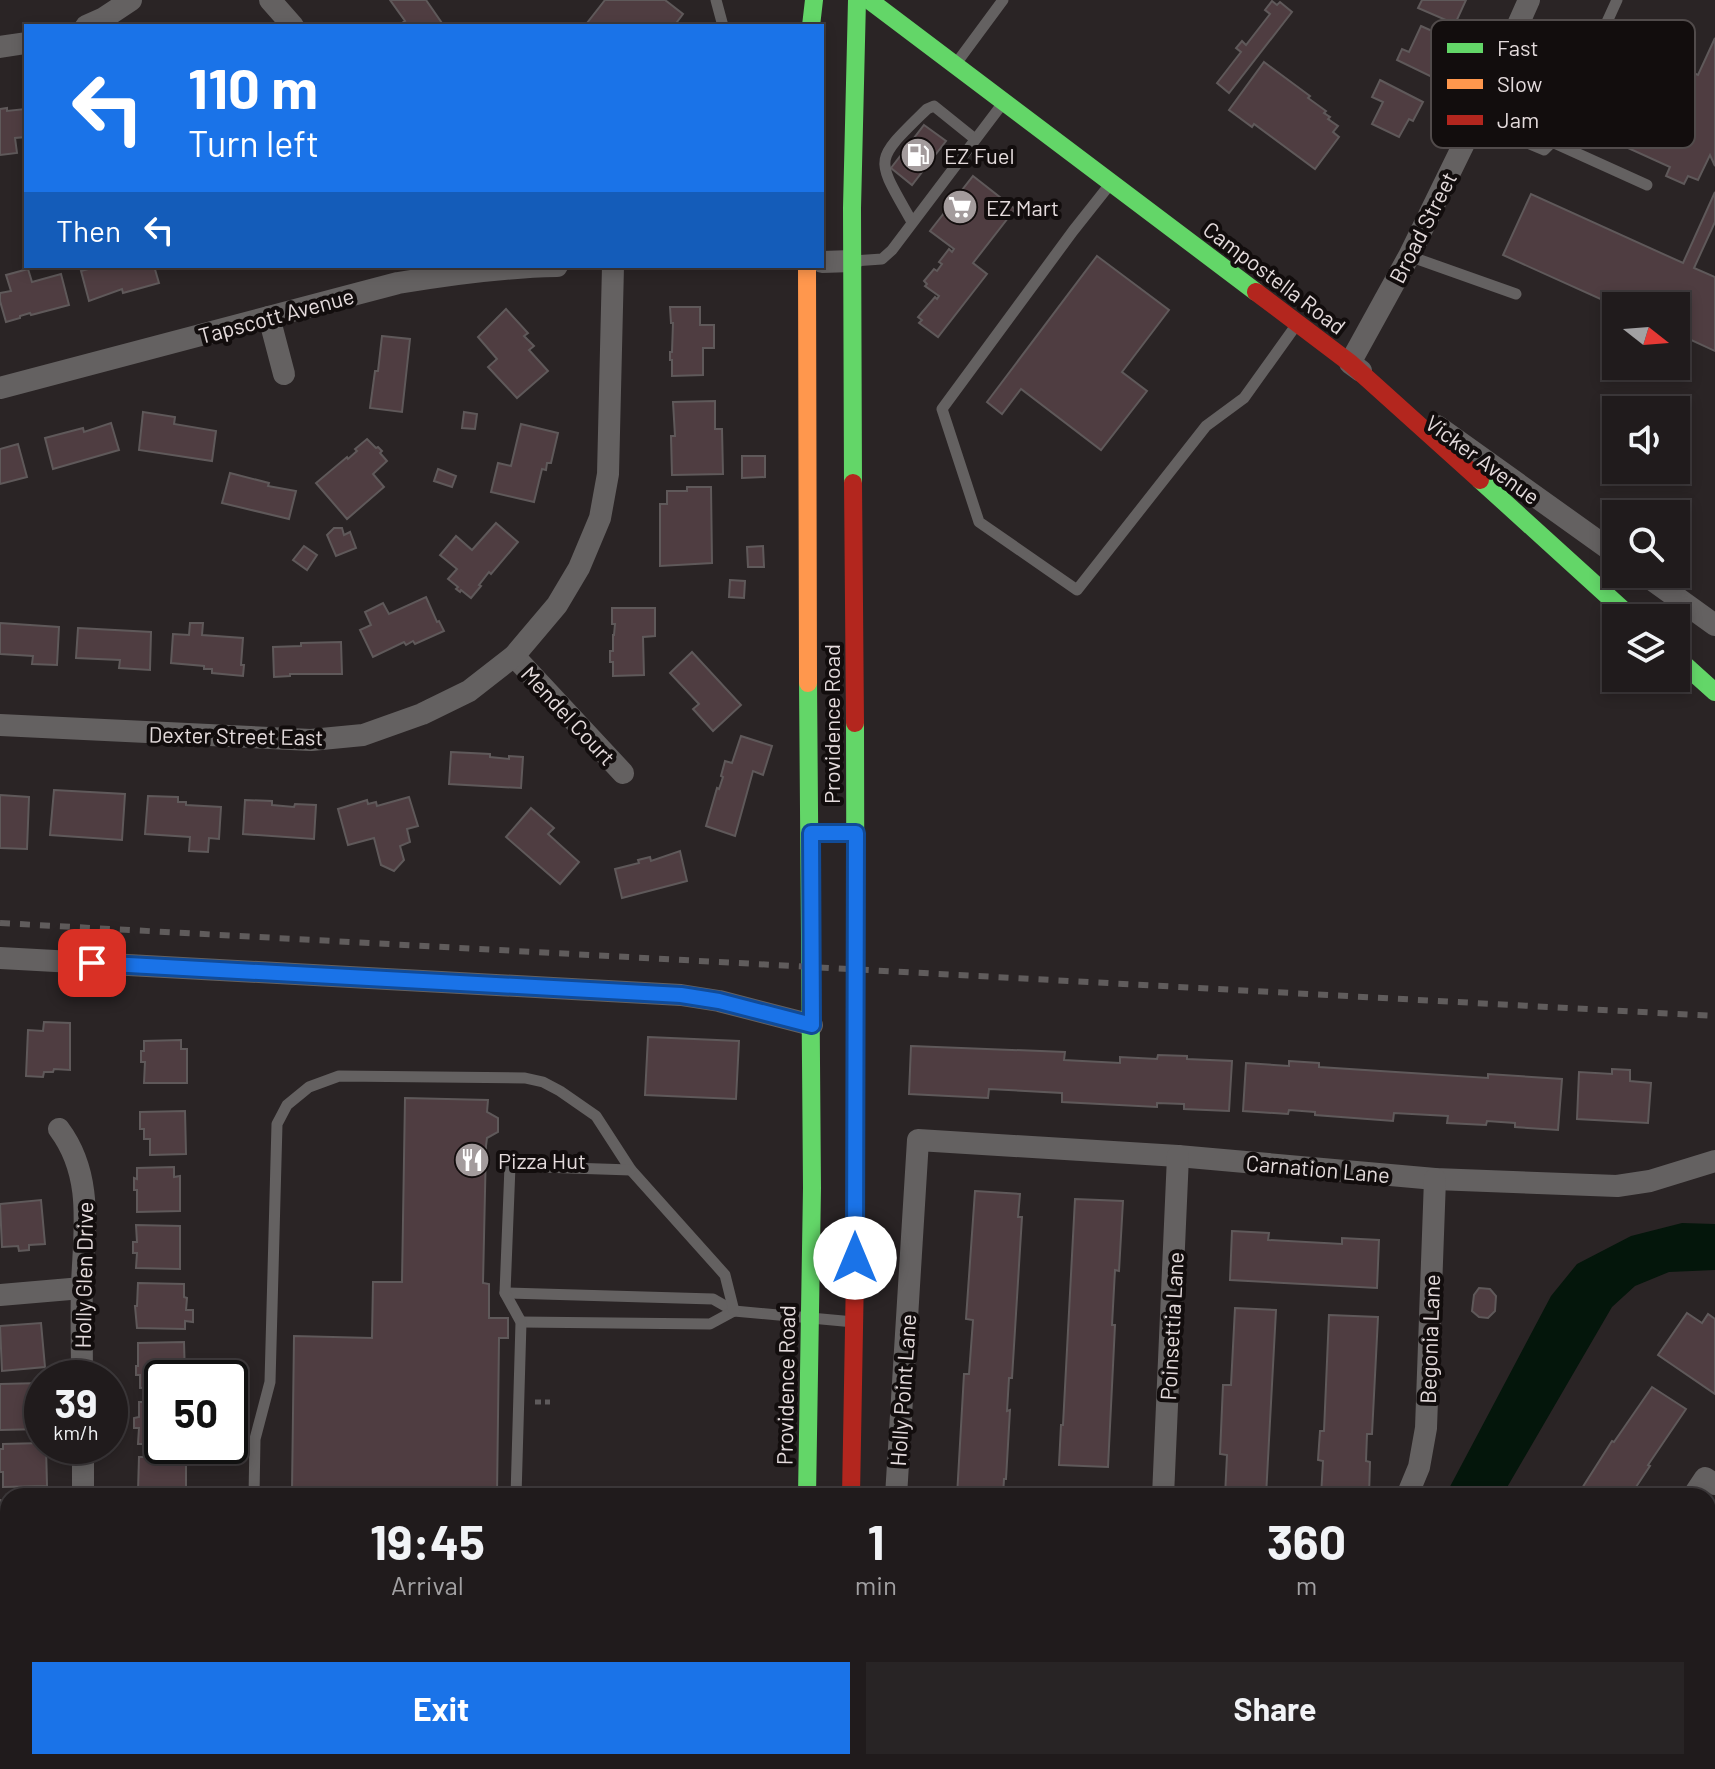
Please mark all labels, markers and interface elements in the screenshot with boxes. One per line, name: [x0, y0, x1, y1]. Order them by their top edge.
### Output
legend: [1431, 20, 1695, 148]
text: Fast: [1497, 34, 1539, 60]
text: 110 m: [188, 53, 318, 120]
icon: left: [56, 56, 160, 160]
text: Slow: [1497, 70, 1542, 96]
text: Jam: [1497, 106, 1539, 132]
text: Turn left: [188, 121, 319, 164]
fuel station icon: EZ Fuel: [899, 136, 937, 174]
place label: EZ Fuel: [944, 142, 1015, 168]
street label: Broad Street: [1383, 167, 1461, 287]
supermarket icon: EZ Mart: [941, 188, 979, 226]
place label: EZ Mart: [986, 194, 1059, 220]
icon: left: [137, 208, 181, 252]
text: Then: [56, 212, 121, 248]
street label: Campostella Road: [1199, 215, 1351, 339]
street label: Tapscott Avenue: [195, 282, 357, 348]
north arrow: [1602, 292, 1690, 380]
map controls: [1602, 292, 1690, 692]
button: sound: [1602, 396, 1690, 484]
street label: Vicker Avenue: [1421, 409, 1545, 509]
button: search: [1602, 500, 1690, 588]
button: layers: [1602, 604, 1690, 692]
street label: Providence Road: [818, 644, 844, 804]
street label: Mendel Court: [517, 660, 621, 770]
street label: Dexter Street East: [148, 720, 324, 750]
pin: [58, 929, 126, 997]
icon: arrive: [70, 941, 114, 985]
restaurant icon: Pizza Hut: [453, 1141, 491, 1179]
place label: Pizza Hut: [498, 1147, 586, 1173]
street label: Carnation Lane: [1245, 1149, 1391, 1187]
street label: Holly Glen Drive: [69, 1201, 97, 1349]
position arrow: [813, 1216, 897, 1300]
street label: Poinsettia Lane: [1154, 1251, 1188, 1401]
street label: Begonia Lane: [1414, 1274, 1444, 1404]
street label: Providence Road: [771, 1305, 799, 1465]
street label: Holly Point Lane: [884, 1313, 920, 1467]
speed limit sign: 50: [144, 1360, 248, 1464]
text: 39: [55, 1378, 97, 1426]
text: km/h: [53, 1420, 99, 1444]
text: 19:45: [370, 1512, 485, 1570]
text: 1: [867, 1512, 884, 1570]
text: 360: [1267, 1512, 1346, 1570]
text: Arrival: [391, 1569, 464, 1600]
text: min: [855, 1569, 897, 1600]
text: m: [1296, 1569, 1317, 1600]
button: Exit: [32, 1662, 850, 1754]
button: Share: [866, 1662, 1684, 1754]

